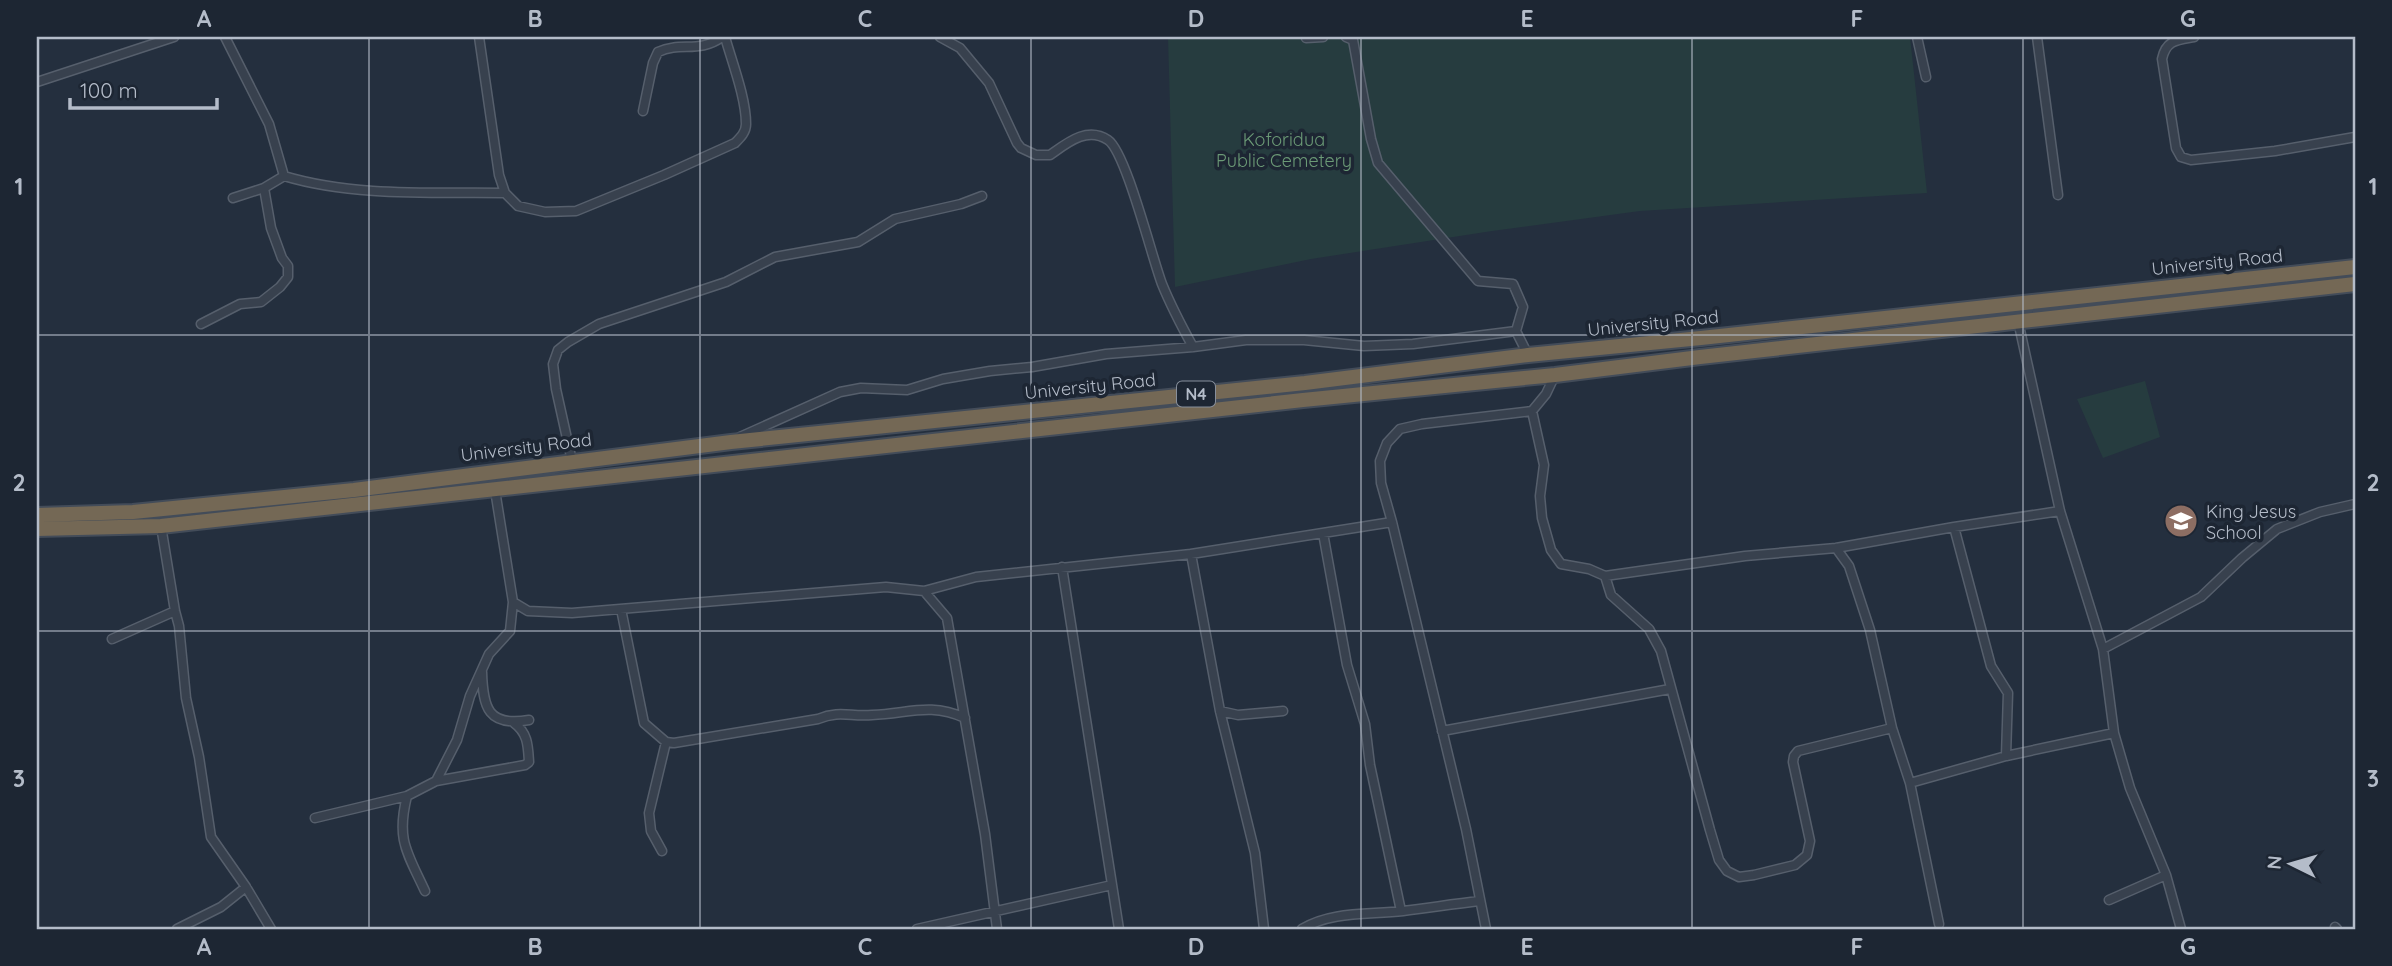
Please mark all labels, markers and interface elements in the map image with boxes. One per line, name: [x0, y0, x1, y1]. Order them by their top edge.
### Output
text: A: [197, 4, 212, 33]
text: B: [527, 4, 543, 33]
text: C: [858, 4, 872, 33]
text: D: [1188, 4, 1204, 33]
text: E: [1520, 4, 1534, 33]
text: F: [1851, 4, 1863, 33]
text: G: [2180, 4, 2196, 33]
scale bar: [70, 66, 217, 110]
text: 100 m: [80, 77, 138, 103]
park label: Koforidua Public Cemetery: [1216, 128, 1352, 172]
text: 1: [15, 172, 23, 201]
text: 1: [2369, 172, 2377, 201]
street label: University Road: [2150, 244, 2284, 280]
street label: University Road: [1586, 305, 1720, 341]
street label: University Road: [1023, 368, 1157, 404]
road number: N4: [1177, 382, 1215, 406]
street label: University Road: [459, 428, 593, 466]
text: 2: [12, 468, 26, 497]
text: 2: [2366, 468, 2380, 497]
place label: King Jesus School: [2206, 500, 2296, 544]
school or university icon: King Jesus School: [2162, 502, 2200, 540]
text: 3: [13, 764, 25, 793]
text: 3: [2367, 764, 2379, 793]
north arrow: [2256, 830, 2326, 900]
text: N: [2262, 855, 2287, 871]
text: A: [197, 932, 212, 961]
text: B: [527, 932, 543, 961]
text: C: [858, 932, 872, 961]
text: D: [1188, 932, 1204, 961]
text: E: [1520, 932, 1534, 961]
text: F: [1851, 932, 1863, 961]
text: G: [2180, 932, 2196, 961]

